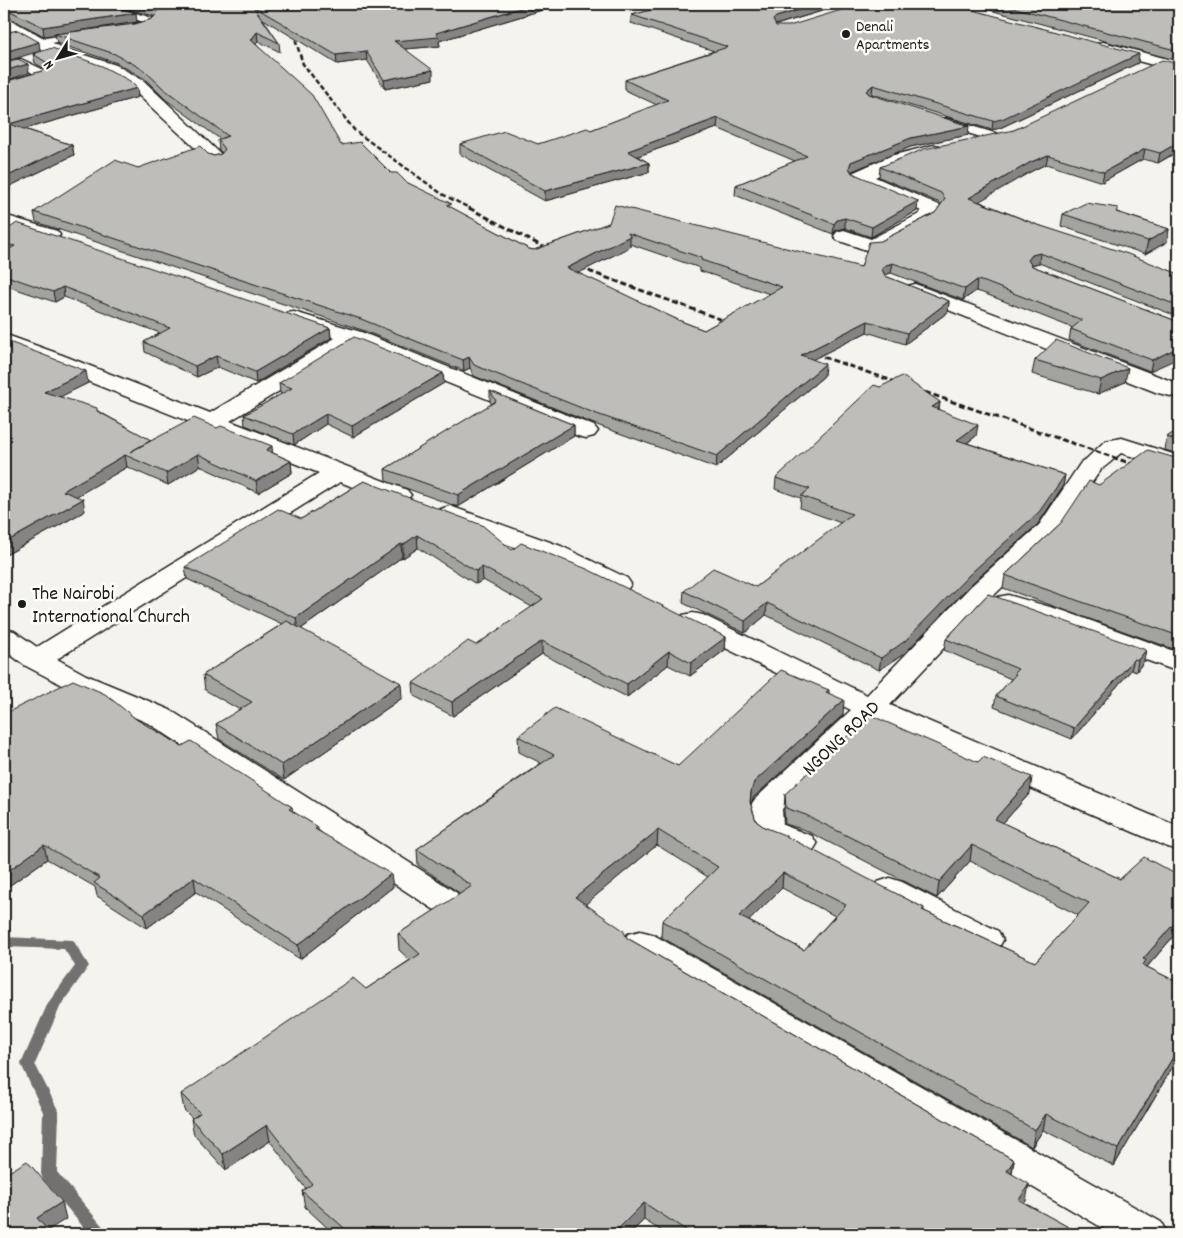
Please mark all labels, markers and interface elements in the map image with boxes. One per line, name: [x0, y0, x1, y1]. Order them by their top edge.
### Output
place label: Denali Apartments: [856, 16, 930, 57]
marker: Denali Apartments: [840, 28, 852, 40]
north arrow: [32, 32, 82, 82]
text: N: [39, 56, 59, 73]
place label: The Nairobi International Church: [32, 581, 190, 632]
marker: The Nairobi International Church: [16, 598, 28, 610]
street label: NGONG ROAD: [797, 695, 887, 783]

